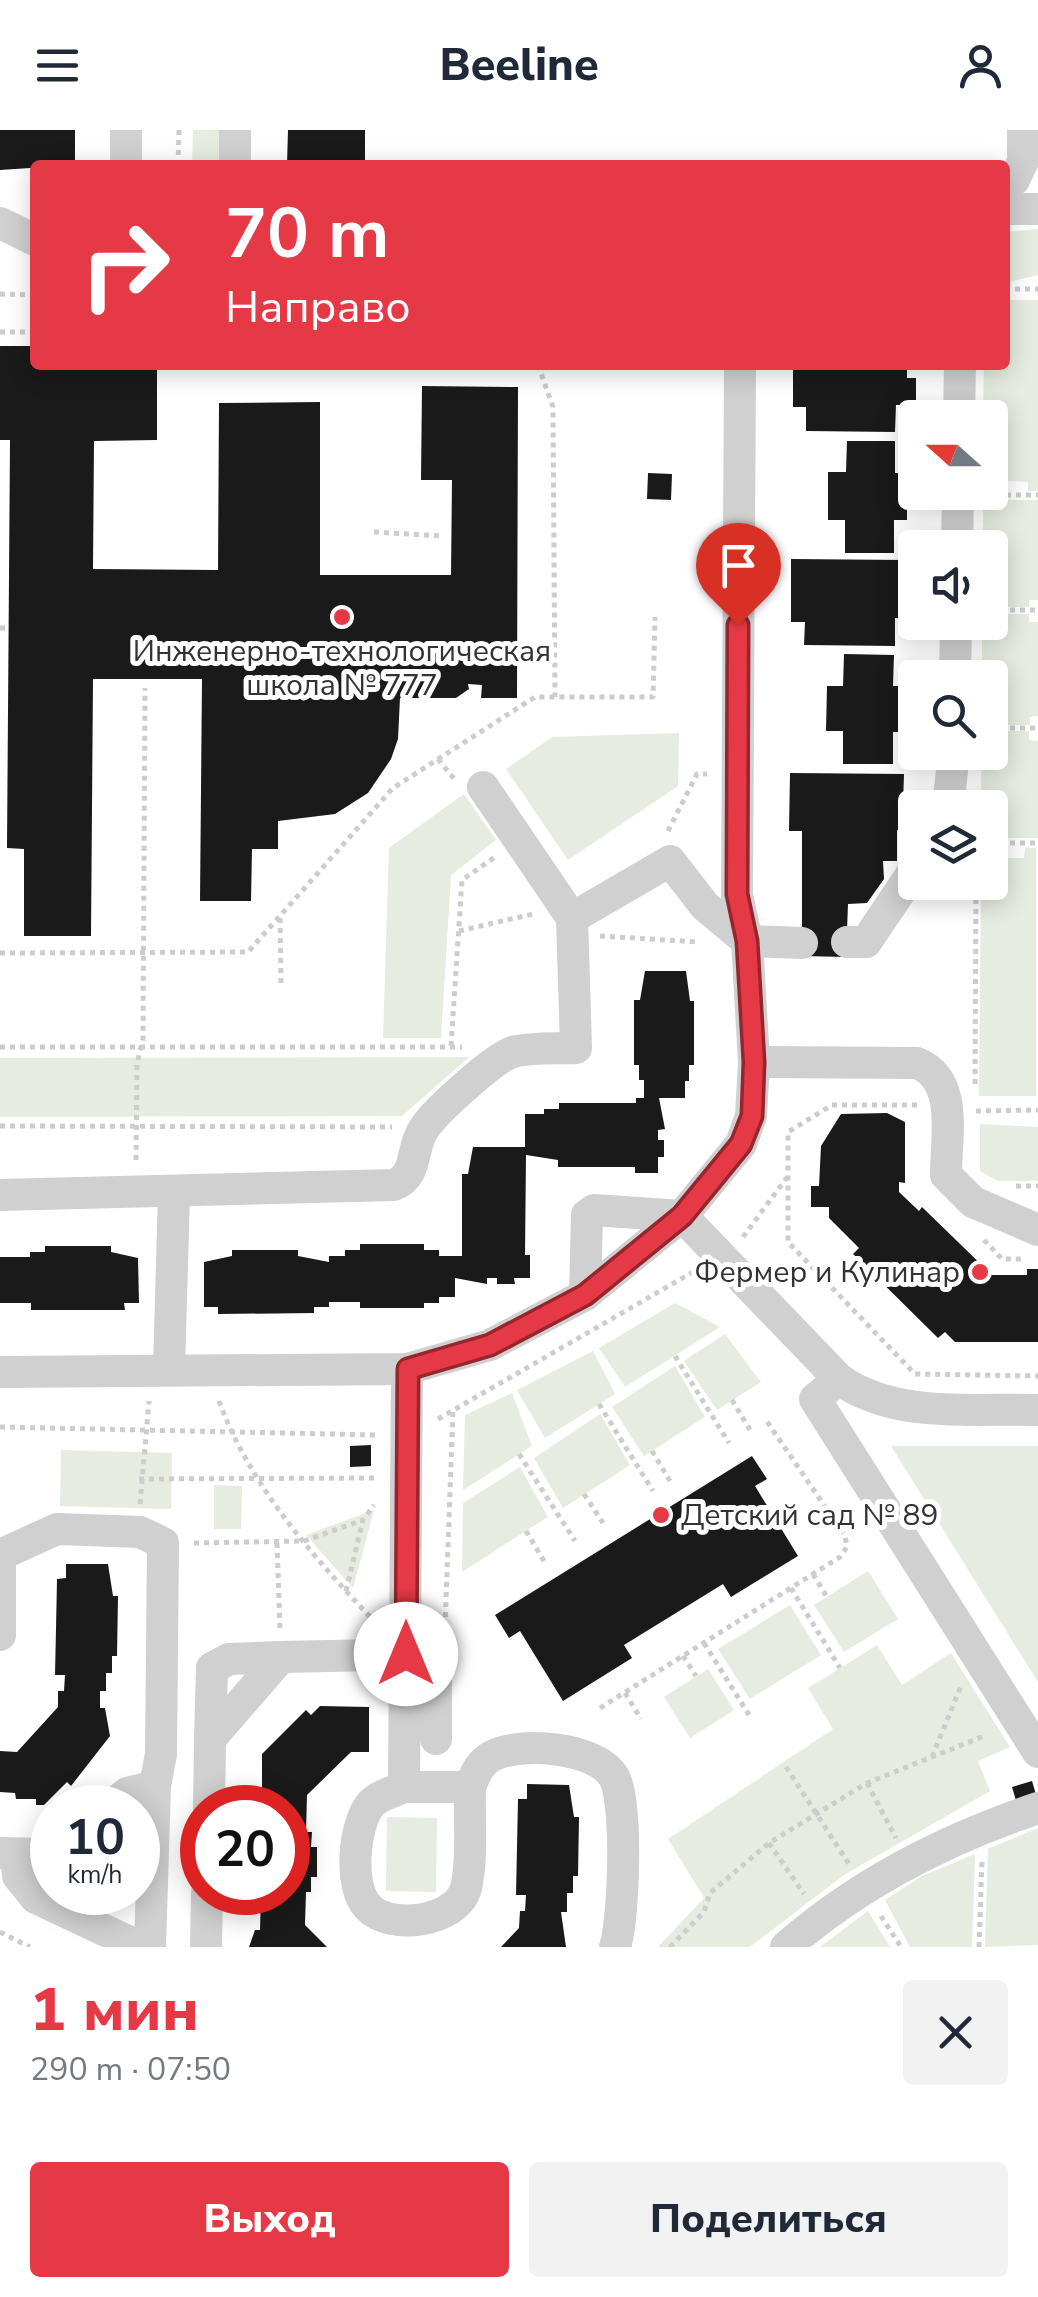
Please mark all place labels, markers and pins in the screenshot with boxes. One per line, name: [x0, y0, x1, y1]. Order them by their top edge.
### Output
pin: [696, 523, 781, 626]
marker: Инженерно-технологическая школа № 777: [331, 606, 353, 628]
place label: Инженерно-технологическая школа № 777: [133, 631, 551, 706]
place label: Фермер и Кулинар: [694, 1252, 960, 1293]
marker: Фермер и Кулинар: [969, 1261, 991, 1283]
place label: Детский сад № 89: [681, 1495, 939, 1536]
marker: Детский сад № 89: [650, 1504, 672, 1526]

